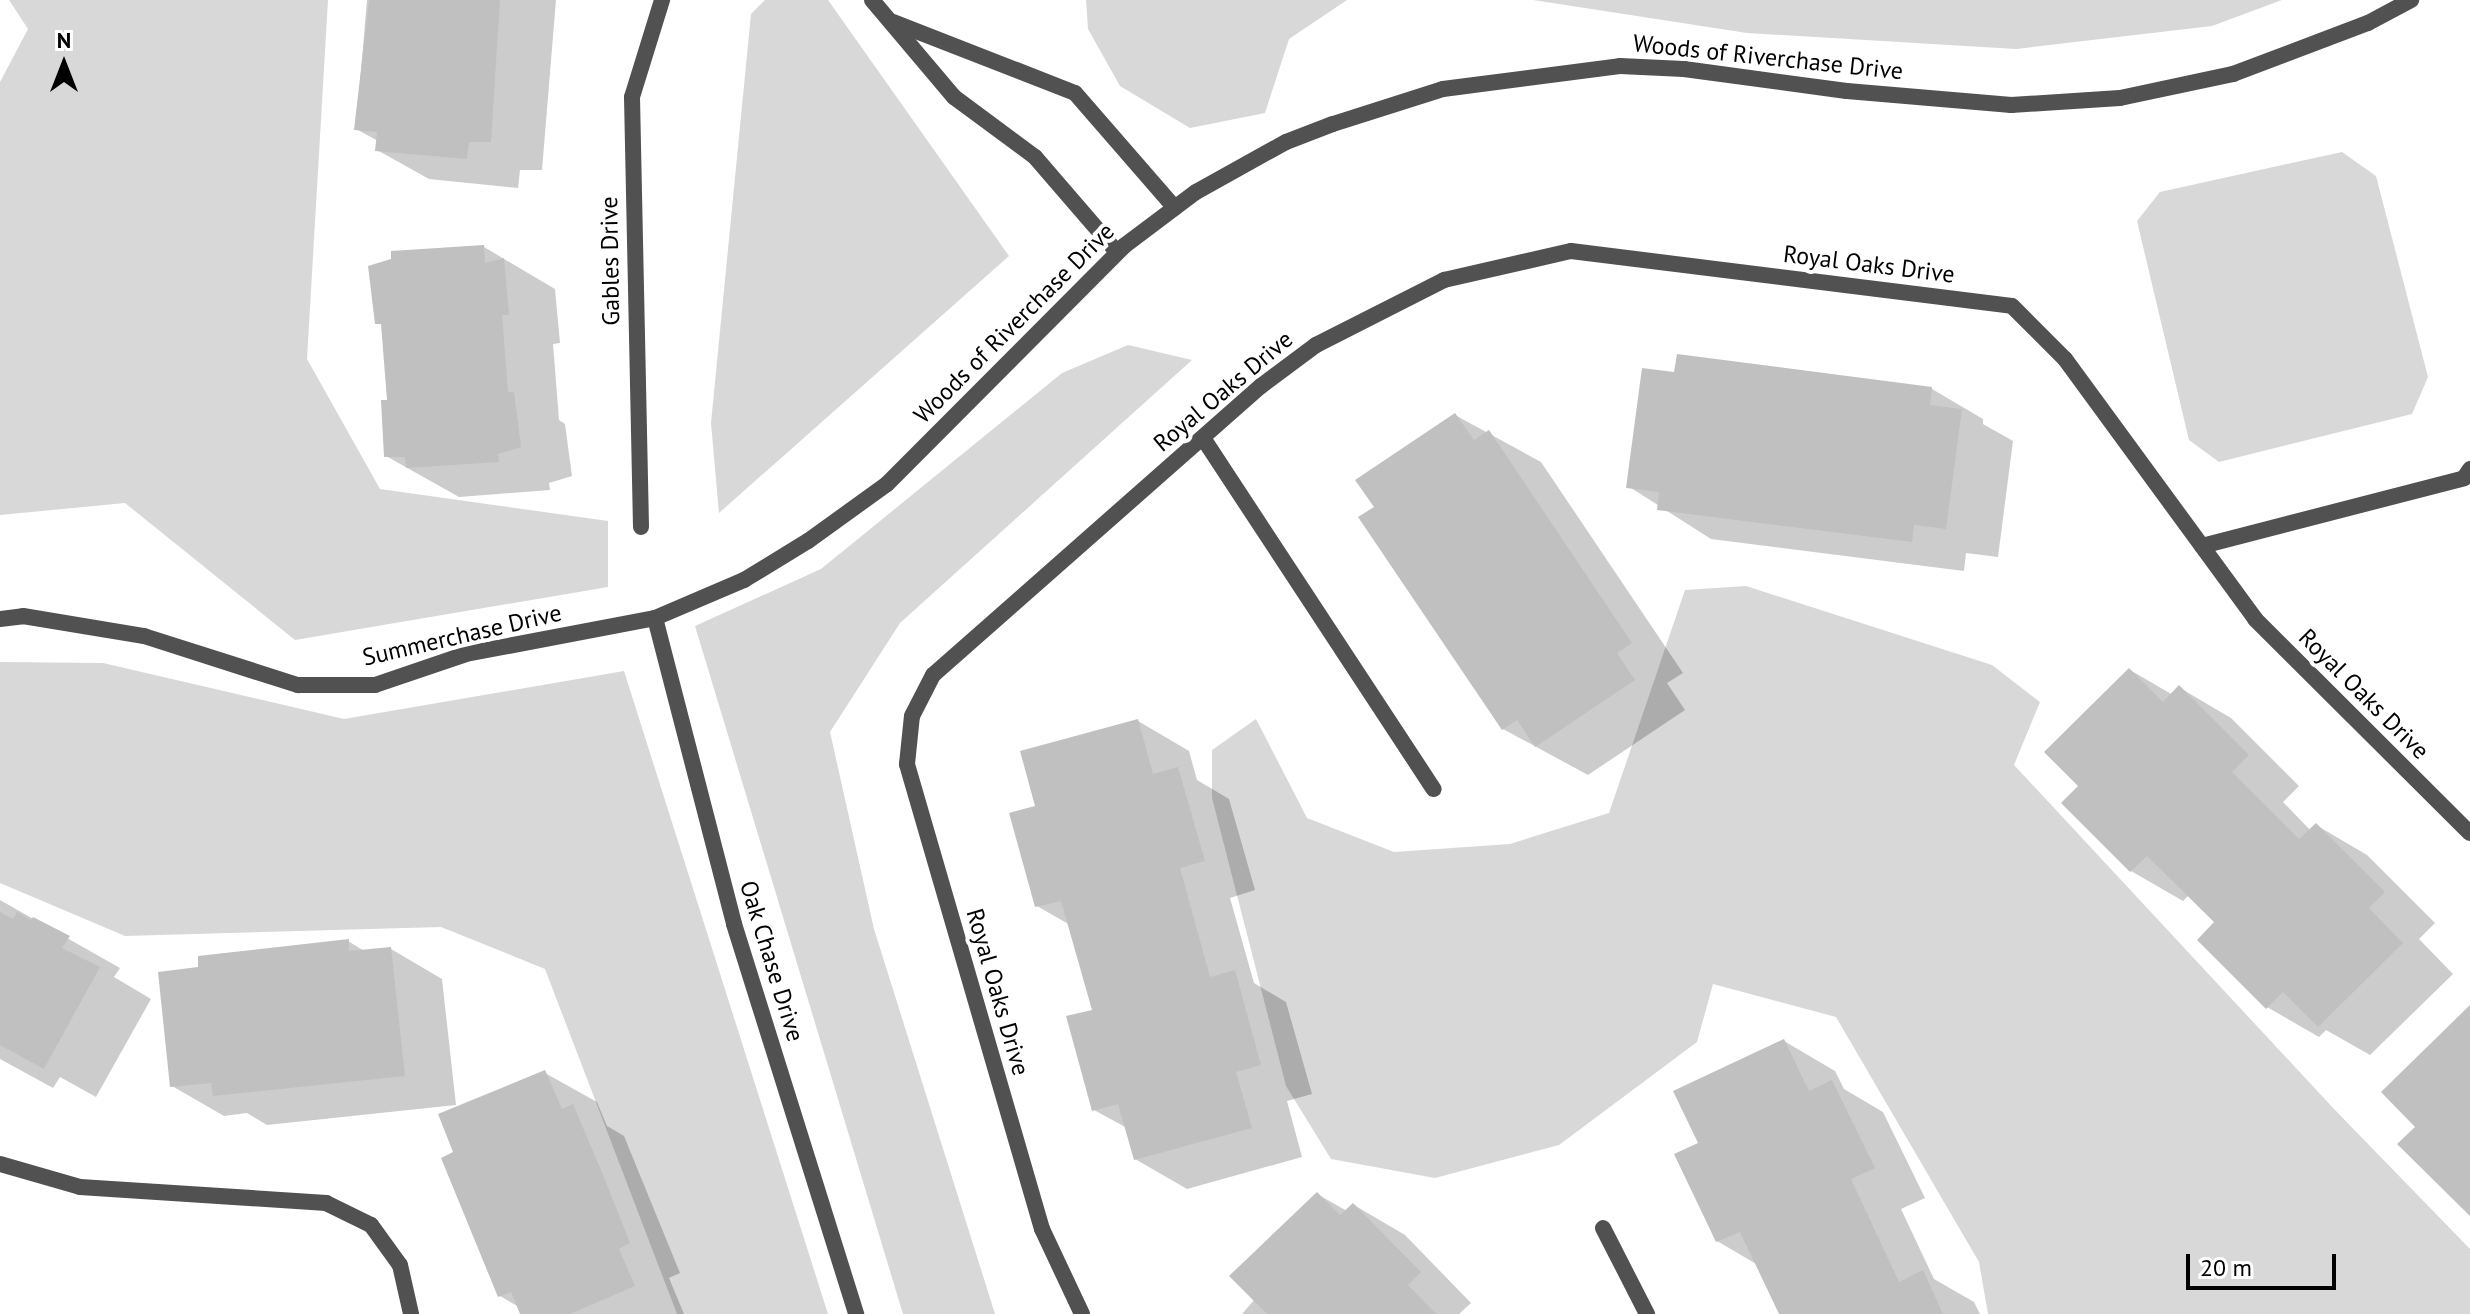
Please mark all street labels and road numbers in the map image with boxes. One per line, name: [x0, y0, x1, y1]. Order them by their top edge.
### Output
street label: Woods of Riverchase Drive: [1632, 28, 1904, 86]
street label: Gables Drive: [594, 196, 626, 326]
street label: Woods of Riverchase Drive: [908, 217, 1120, 429]
street label: Royal Oaks Drive: [1782, 239, 1956, 289]
street label: Royal Oaks Drive: [1148, 325, 1298, 457]
street label: Summerchase Drive: [360, 598, 564, 672]
street label: Royal Oaks Drive: [2293, 623, 2435, 765]
street label: Oak Chase Drive: [734, 877, 810, 1045]
street label: Royal Oaks Drive: [960, 905, 1036, 1079]

